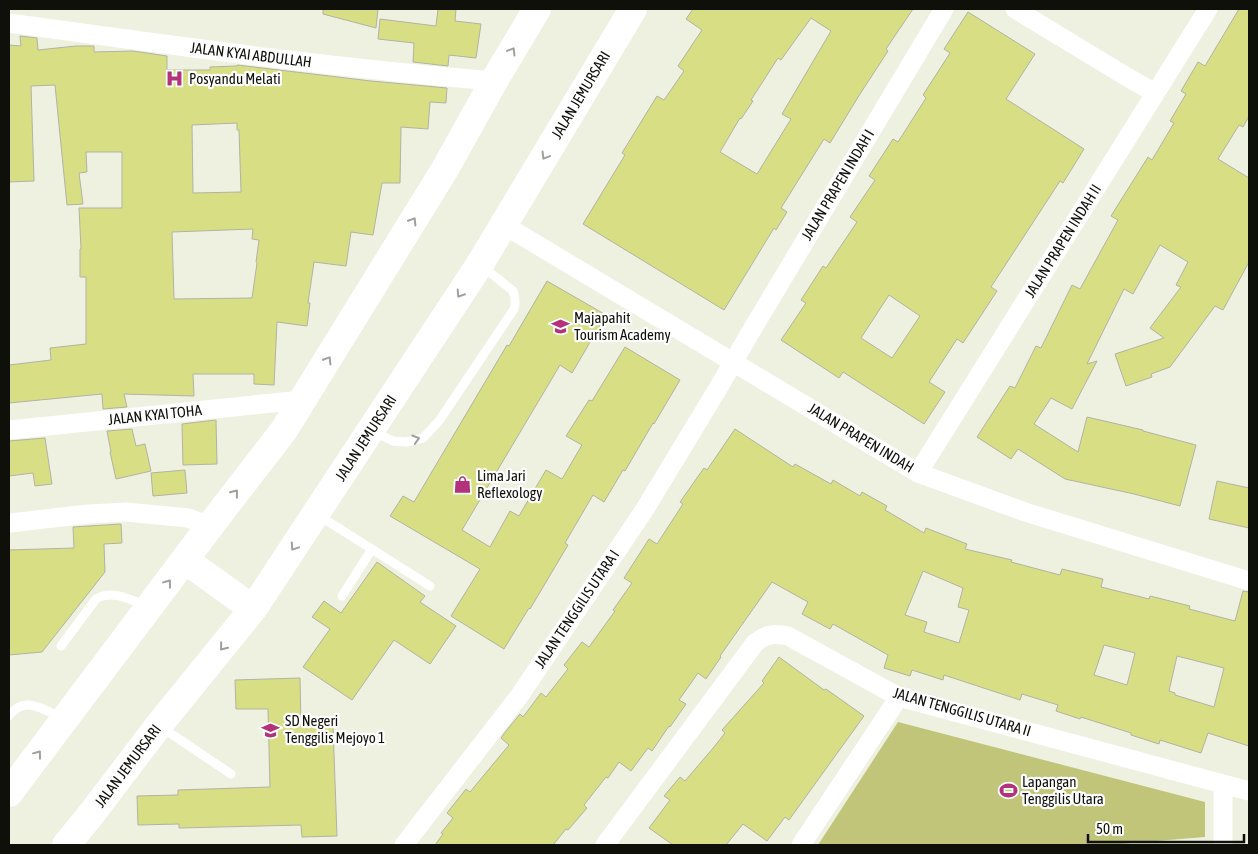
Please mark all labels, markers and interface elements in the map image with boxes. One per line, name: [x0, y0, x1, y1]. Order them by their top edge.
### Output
street label: JALAN KYAI ABDULLAH: [189, 39, 313, 70]
one-way arrow: [506, 47, 516, 56]
street label: JALAN JEMURSARI: [548, 48, 613, 141]
hospital icon: Posyandu Melati: [165, 69, 185, 89]
place label: Posyandu Melati: [189, 70, 281, 87]
street label: JALAN PRAPEN INDAH I: [798, 126, 877, 243]
one-way arrow: [542, 150, 552, 159]
street label: JALAN PRAPEN INDAH II: [1021, 181, 1104, 300]
one-way arrow: [406, 218, 416, 227]
one-way arrow: [457, 288, 466, 298]
place label: Majapahit Tourism Academy: [574, 309, 671, 343]
school or university icon: Majapahit Tourism Academy: [550, 317, 570, 337]
one-way arrow: [321, 356, 331, 365]
street label: JALAN JEMURSARI: [332, 392, 400, 484]
street label: JALAN PRAPEN INDAH: [805, 399, 917, 476]
street label: JALAN KYAI TOHA: [107, 401, 203, 428]
one-way arrow: [412, 434, 420, 444]
place label: Lima Jari Reflexology: [477, 467, 542, 501]
shop icon: Lima Jari Reflexology: [453, 475, 473, 495]
one-way arrow: [229, 489, 238, 499]
one-way arrow: [291, 541, 300, 551]
street label: JALAN TENGGILIS UTARA I: [531, 546, 622, 671]
one-way arrow: [162, 579, 171, 589]
one-way arrow: [219, 641, 228, 650]
street label: JALAN TENGGILIS UTARA II: [891, 684, 1033, 739]
place label: SD Negeri Tenggilis Mejoyo 1: [285, 712, 385, 746]
school or university icon: SD Negeri Tenggilis Mejoyo 1: [261, 720, 281, 740]
street label: JALAN JEMURSARI: [91, 721, 164, 810]
one-way arrow: [32, 750, 41, 760]
place label: Lapangan Tenggilis Utara: [1022, 773, 1104, 807]
sports icon: Lapangan Tenggilis Utara: [998, 781, 1018, 801]
scale bar: [1088, 812, 1244, 844]
text: 50 m: [1096, 820, 1123, 837]

